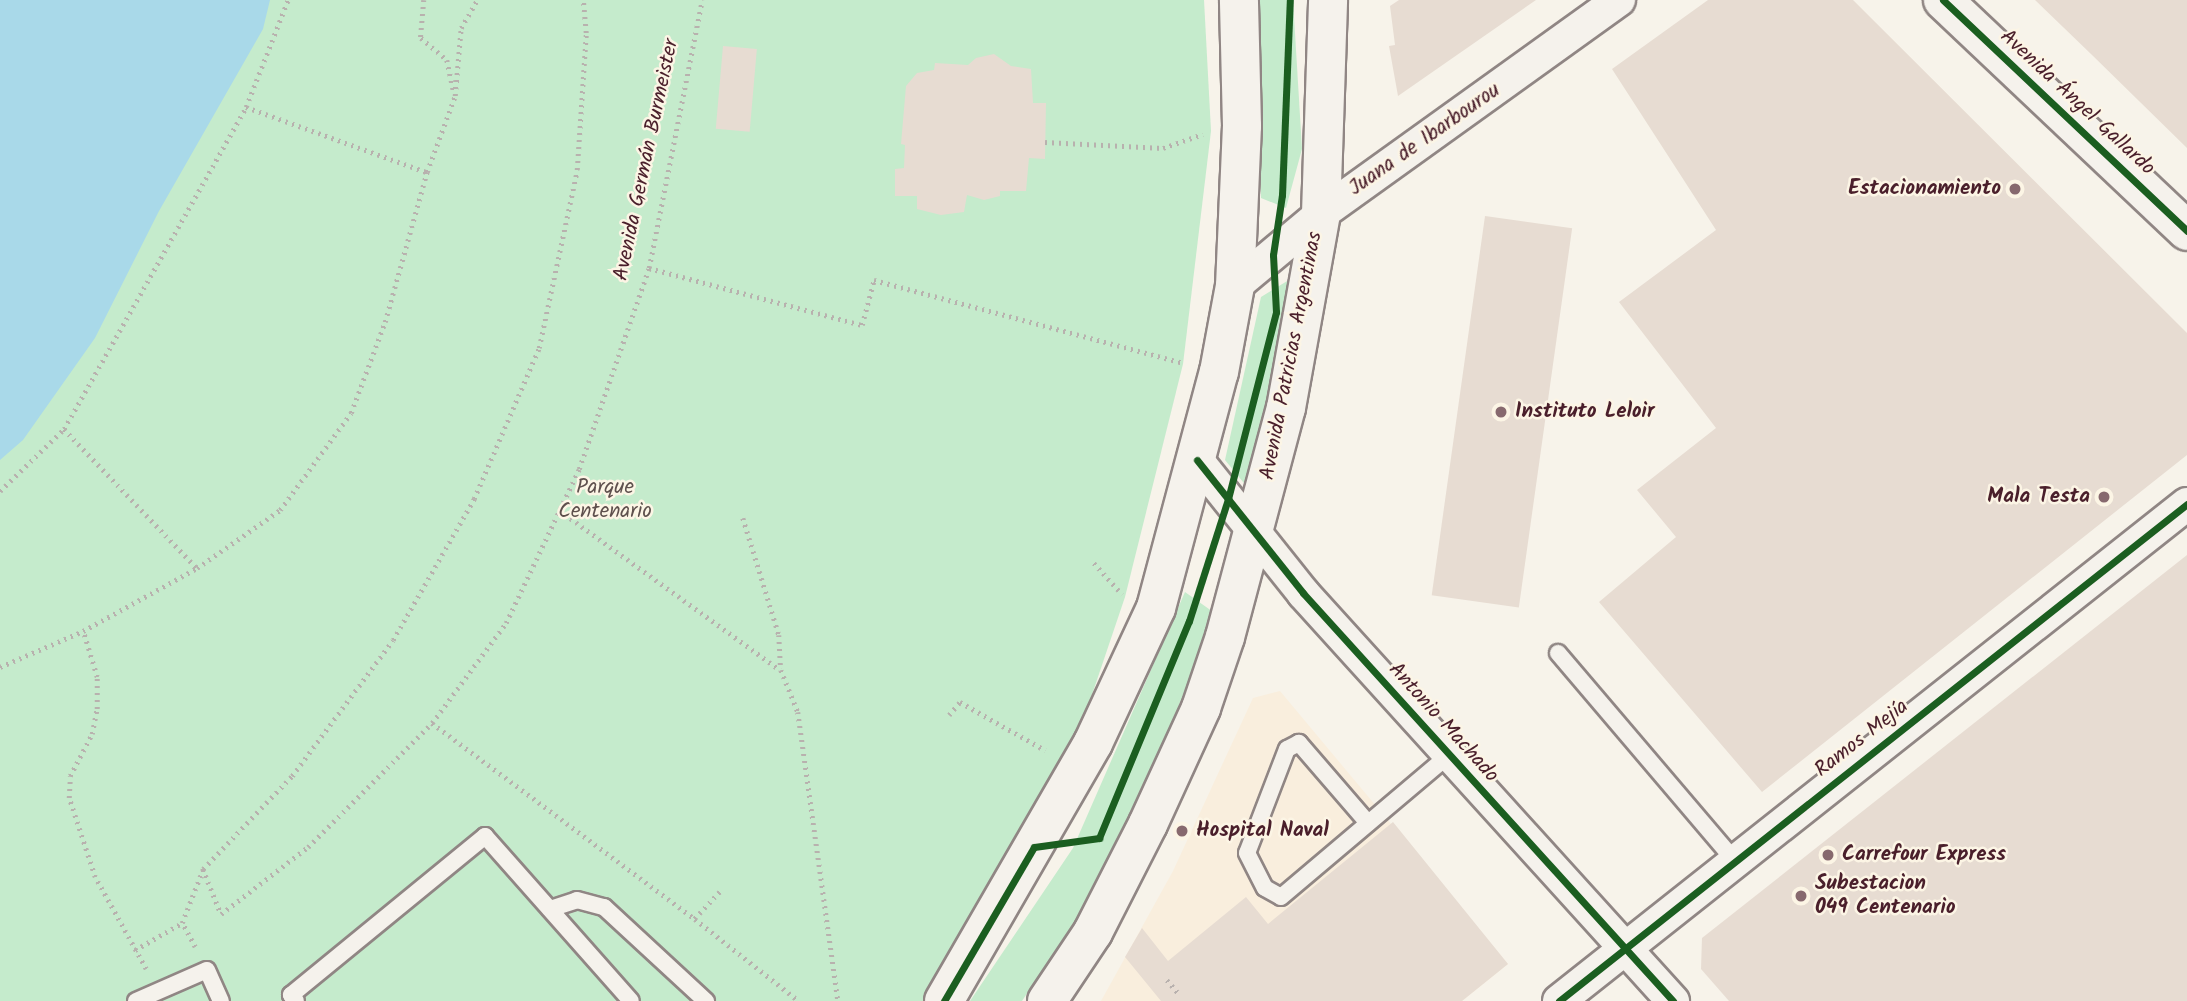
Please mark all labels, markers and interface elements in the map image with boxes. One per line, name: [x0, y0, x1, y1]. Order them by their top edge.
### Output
street label: Avenida Ángel Gallardo: [1994, 25, 2160, 181]
street label: Avenida Germán Burmeister: [609, 37, 685, 283]
street label: Juana de Ibarbourou: [1344, 78, 1506, 202]
place label: Estacionamiento: [1848, 176, 2001, 202]
marker: Estacionamiento: [2007, 181, 2023, 197]
street label: Avenida Patricias Argentinas: [1256, 230, 1328, 482]
place label: Instituto Leloir: [1515, 399, 1655, 425]
marker: Instituto Leloir: [1493, 404, 1509, 420]
park label: Parque Centenario: [558, 475, 652, 525]
place label: Mala Testa: [1987, 484, 2090, 510]
marker: Mala Testa: [2096, 489, 2112, 505]
street label: Antonio Machado: [1383, 658, 1503, 788]
street label: Ramos Mejía: [1810, 695, 1914, 783]
place label: Hospital Naval: [1196, 818, 1329, 844]
marker: Hospital Naval: [1174, 823, 1190, 839]
place label: Carrefour Express: [1842, 842, 2006, 868]
marker: Carrefour Express: [1820, 847, 1836, 863]
place label: Subestacion 049 Centenario: [1815, 871, 1955, 921]
marker: Subestacion 049 Centenario: [1793, 888, 1809, 904]

